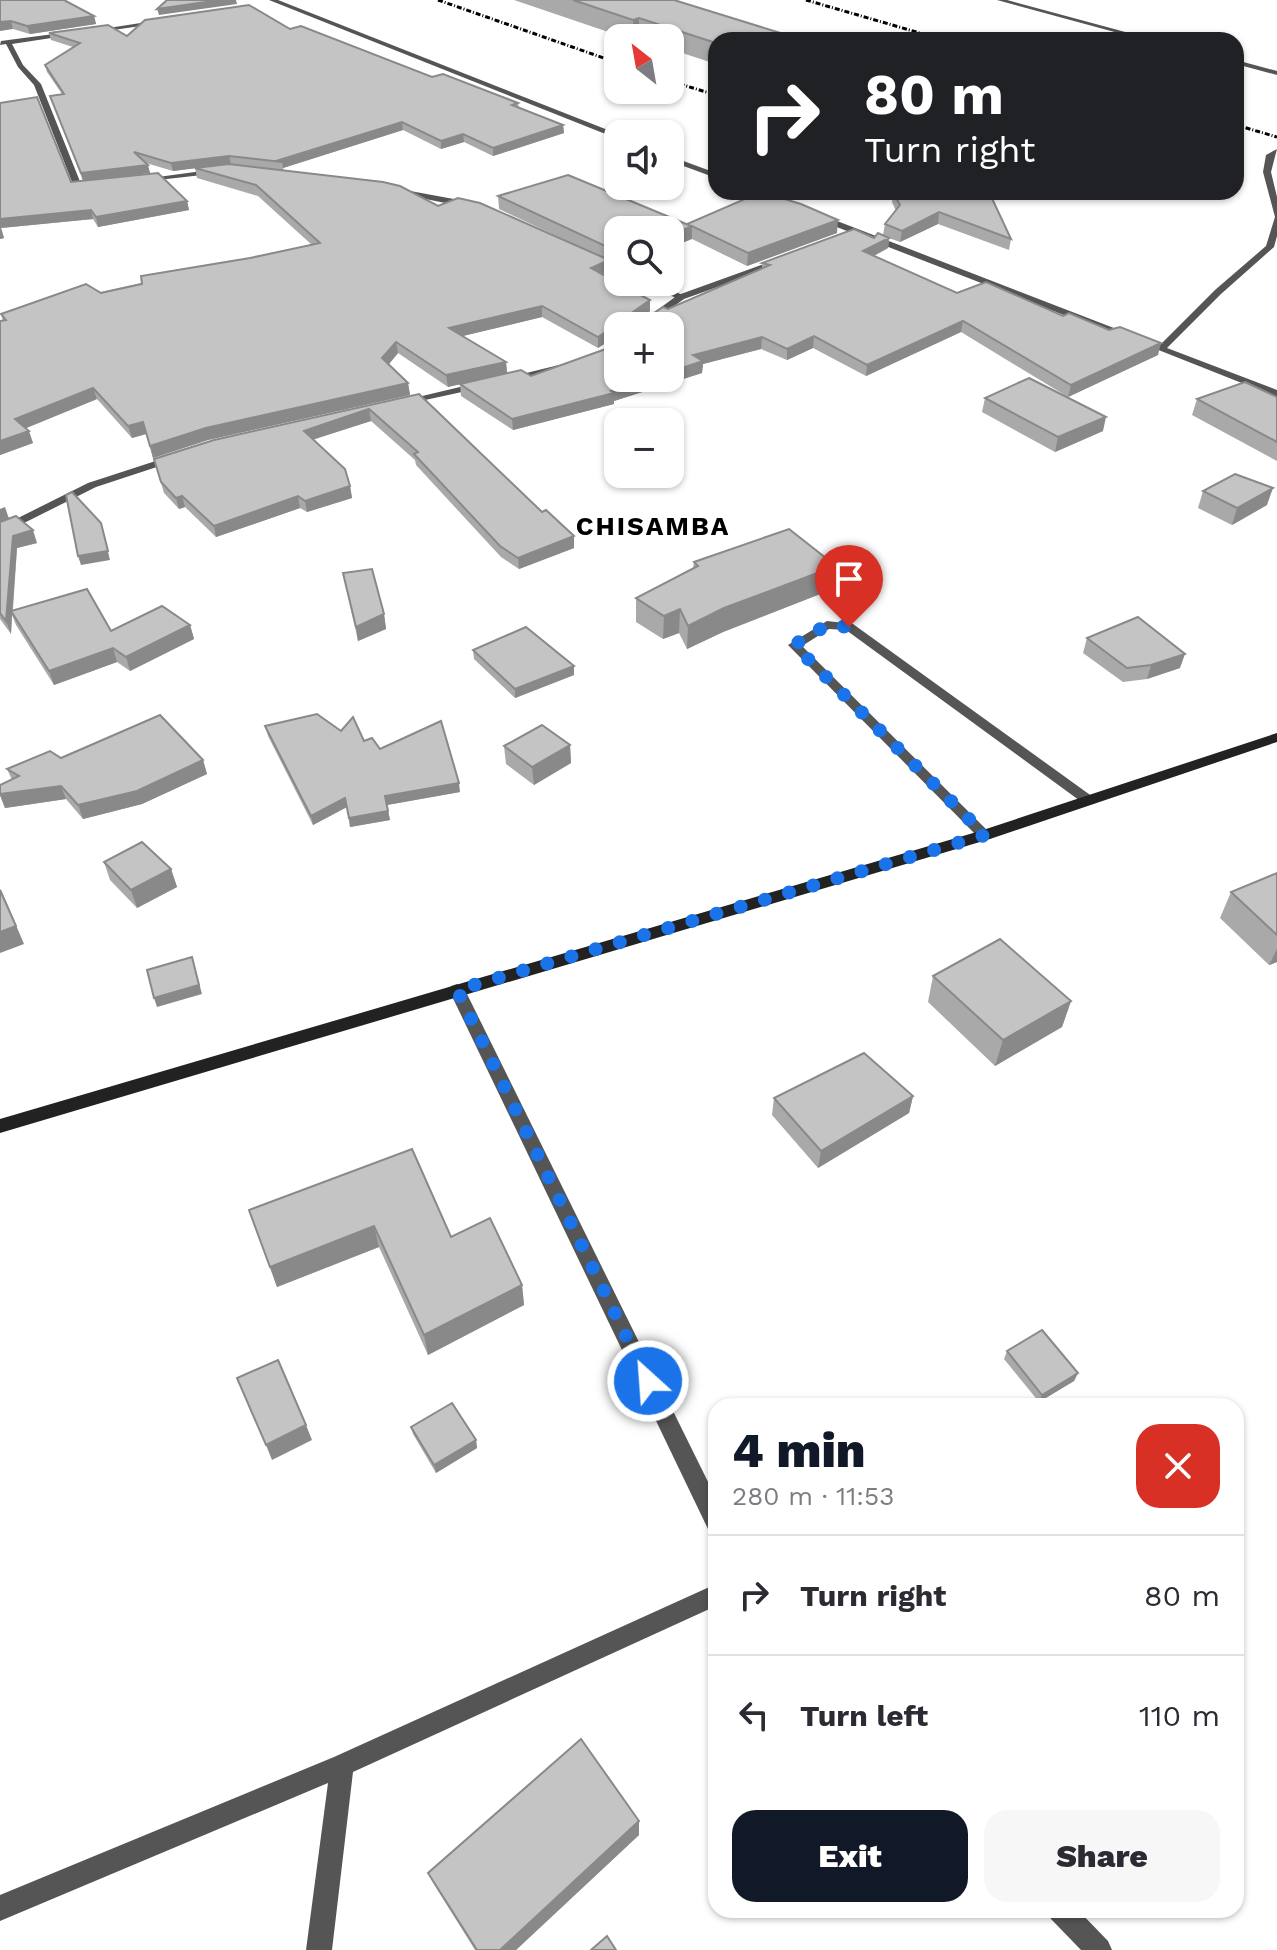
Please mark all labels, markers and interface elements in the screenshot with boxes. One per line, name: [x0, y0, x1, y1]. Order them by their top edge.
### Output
north arrow: [604, 24, 684, 104]
map controls: [604, 24, 684, 488]
text: 80 m: [864, 62, 1004, 128]
icon: right: [732, 64, 836, 168]
button: sound: [604, 120, 684, 200]
text: Turn right: [864, 129, 1035, 171]
button: search: [604, 216, 684, 296]
button: +: [604, 312, 684, 392]
button: −: [604, 408, 684, 488]
district label: CHISAMBA: [576, 511, 730, 541]
pin: [815, 545, 883, 627]
icon: arrive: [827, 557, 871, 601]
position arrow: [606, 1339, 690, 1423]
text: 4 min: [732, 1422, 866, 1479]
button: close: [1136, 1424, 1220, 1508]
text: 280 m · 11:53: [732, 1481, 894, 1511]
icon: right: [732, 1573, 776, 1617]
text: Turn right: [800, 1578, 946, 1613]
text: 80 m: [1144, 1578, 1220, 1613]
icon: left: [732, 1693, 776, 1737]
text: Turn left: [800, 1698, 928, 1733]
text: 110 m: [1139, 1698, 1220, 1733]
button: Exit: [732, 1810, 968, 1902]
button: Share: [984, 1810, 1220, 1902]

